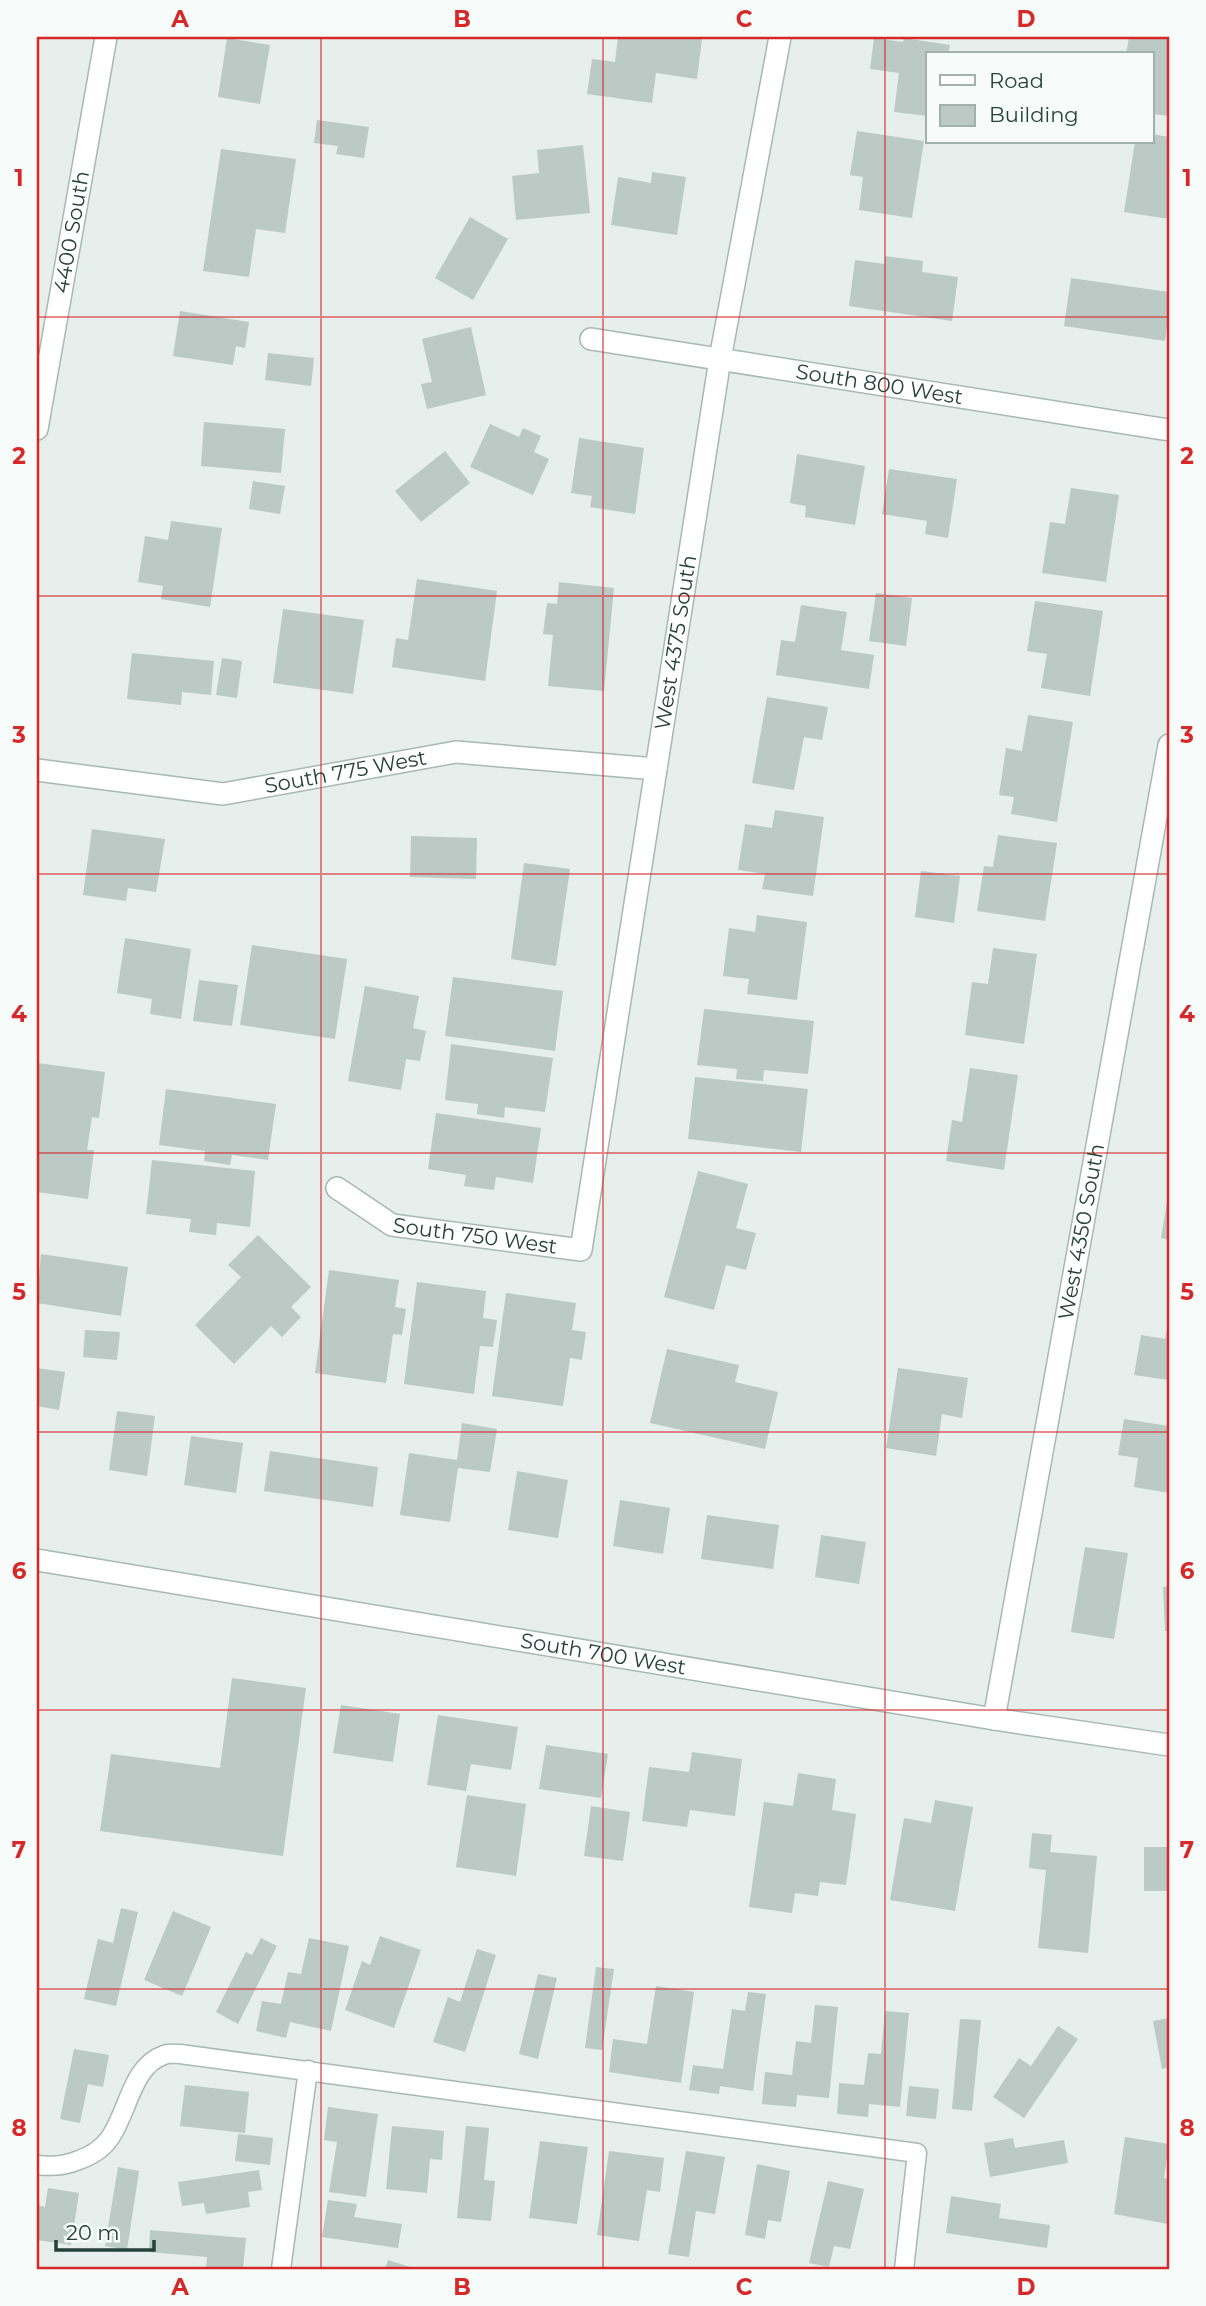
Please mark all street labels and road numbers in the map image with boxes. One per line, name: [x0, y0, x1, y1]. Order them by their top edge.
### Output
street label: 4400 South: [48, 169, 94, 295]
street label: South 800 West: [794, 358, 965, 409]
street label: West 4375 South: [649, 553, 701, 731]
street label: South 775 West: [263, 745, 428, 798]
street label: West 4350 South: [1053, 1142, 1109, 1322]
street label: South 750 West: [391, 1212, 559, 1259]
street label: South 700 West: [519, 1628, 688, 1680]

